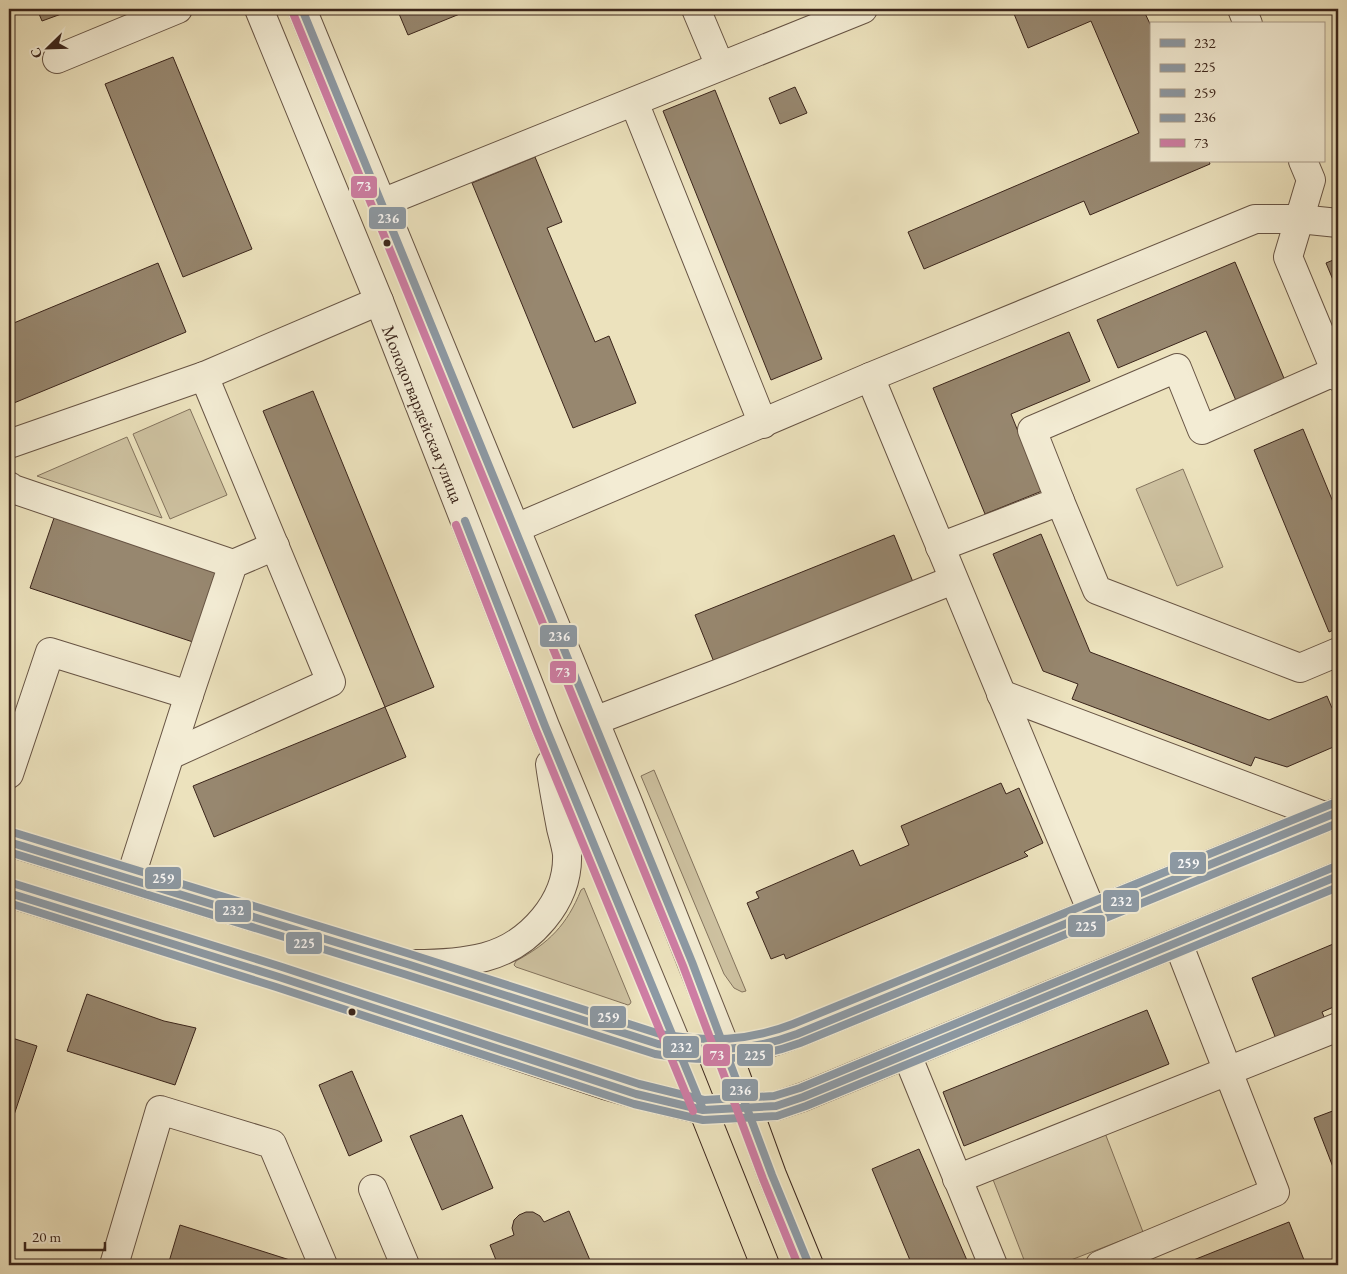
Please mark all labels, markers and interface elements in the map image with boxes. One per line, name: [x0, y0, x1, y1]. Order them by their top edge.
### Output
north arrow: [22, 22, 72, 72]
legend: [1150, 22, 1324, 162]
text: 232: [1194, 33, 1216, 52]
text: С: [26, 45, 46, 61]
text: 225: [1194, 57, 1216, 76]
text: 259: [1194, 83, 1216, 102]
text: 236: [1194, 107, 1216, 126]
text: 73: [1194, 133, 1208, 152]
line badge: 73: [350, 175, 378, 199]
text: 73: [357, 177, 371, 195]
line badge: 236: [368, 206, 407, 230]
text: 236: [377, 209, 400, 227]
unlabelled marker: [382, 238, 392, 248]
street label: Молодогвардейская улица: [377, 322, 469, 507]
line badge: 236: [539, 624, 578, 648]
text: 236: [548, 627, 571, 645]
line badge: 73: [549, 660, 577, 684]
text: 73: [556, 663, 570, 681]
line badge: 259: [1169, 851, 1207, 875]
text: 259: [1177, 854, 1200, 872]
line badge: 259: [144, 866, 182, 890]
text: 259: [152, 869, 175, 887]
line badge: 232: [1102, 889, 1140, 913]
text: 232: [1110, 892, 1133, 910]
line badge: 232: [214, 899, 252, 923]
text: 232: [222, 901, 245, 919]
line badge: 225: [1067, 914, 1106, 938]
text: 225: [1075, 917, 1097, 935]
line badge: 225: [285, 931, 323, 955]
text: 225: [293, 934, 315, 952]
line badge: 259: [589, 1005, 627, 1029]
unlabelled marker: [347, 1007, 357, 1017]
text: 259: [597, 1008, 620, 1026]
line badge: 232: [662, 1035, 700, 1059]
text: 232: [670, 1038, 693, 1056]
line badge: 73: [702, 1043, 731, 1067]
line badge: 225: [736, 1043, 774, 1067]
text: 73: [710, 1046, 724, 1064]
text: 225: [744, 1046, 766, 1064]
line badge: 236: [721, 1078, 759, 1102]
text: 236: [729, 1081, 752, 1099]
scale bar: [25, 1219, 105, 1251]
text: 20 m: [32, 1227, 61, 1246]

